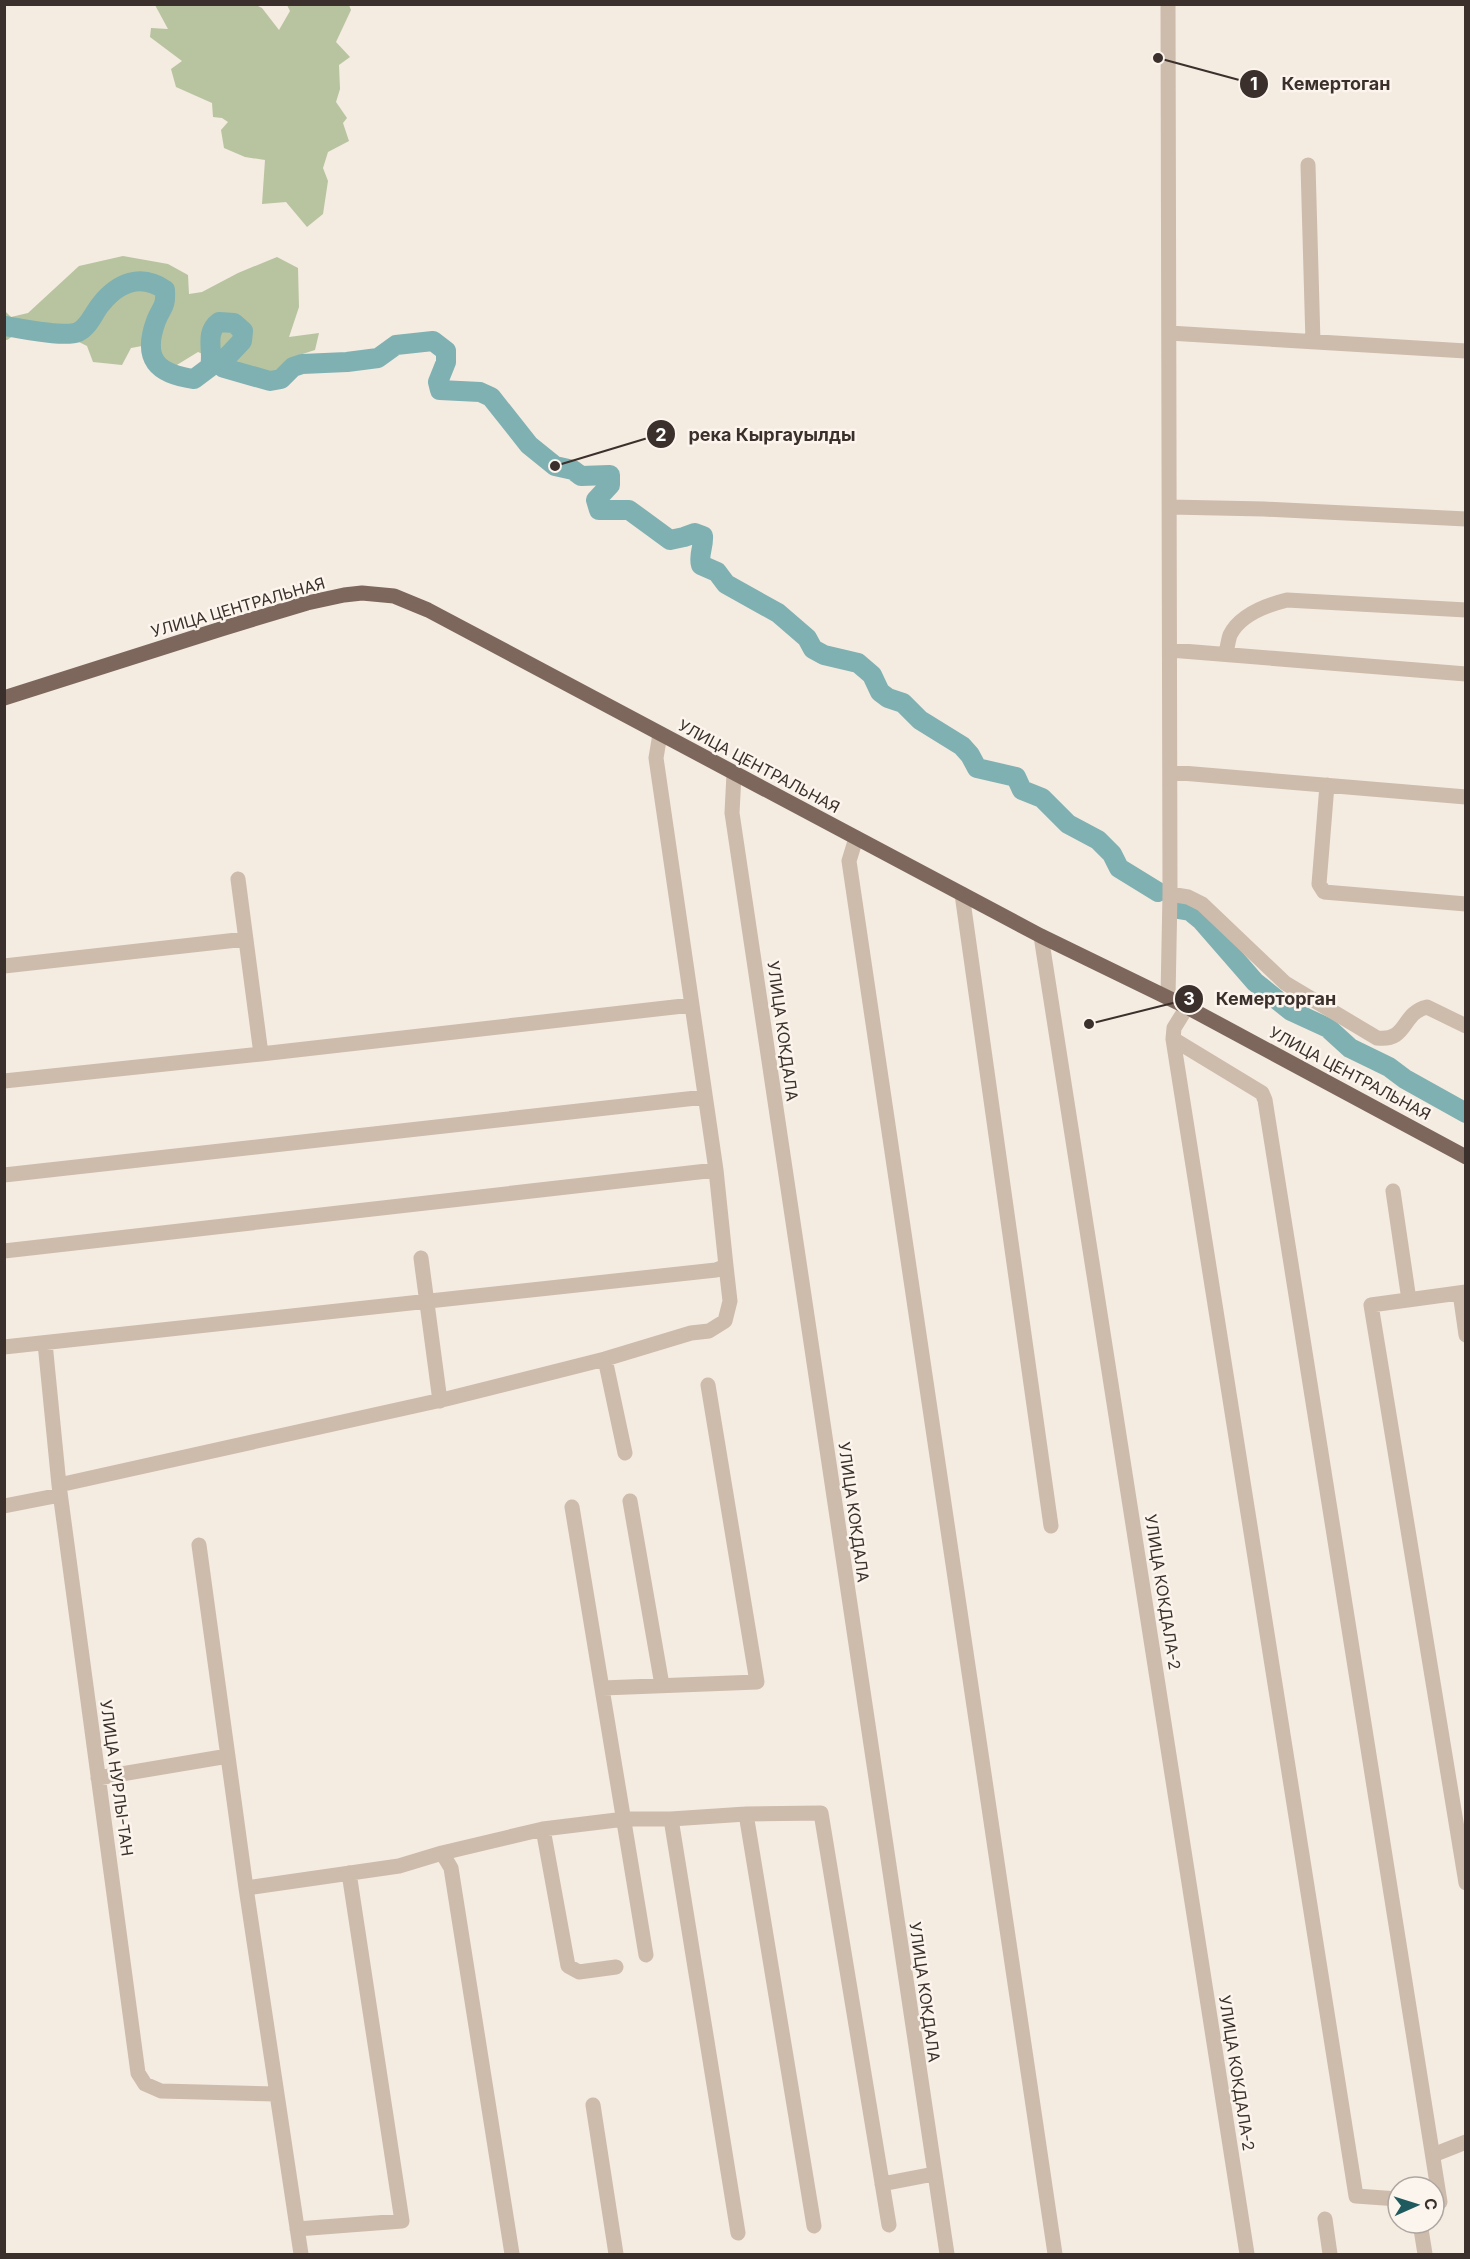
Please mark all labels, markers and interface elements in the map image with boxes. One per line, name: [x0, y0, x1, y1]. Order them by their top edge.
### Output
callout: Кемертоган: [1239, 66, 1402, 102]
text: 1: [1250, 73, 1258, 94]
text: Кемертоган: [1282, 73, 1390, 94]
callout: река Кыргауылды: [646, 416, 867, 452]
text: 2: [655, 424, 667, 445]
text: река Кыргауылды: [688, 424, 856, 445]
street label: УЛИЦА ЦЕНТРАЛЬНАЯ: [149, 573, 327, 641]
street label: УЛИЦА ЦЕНТРАЛЬНАЯ: [675, 715, 843, 817]
street label: УЛИЦА КОКДАЛА: [763, 960, 803, 1102]
callout: Кемерторган: [1174, 981, 1348, 1017]
text: 3: [1183, 988, 1195, 1009]
text: Кемерторган: [1216, 988, 1336, 1009]
street label: УЛИЦА ЦЕНТРАЛЬНАЯ: [1266, 1022, 1434, 1124]
street label: УЛИЦА КОКДАЛА: [834, 1441, 874, 1583]
street label: УЛИЦА КОКДАЛА-2: [1141, 1513, 1185, 1671]
street label: УЛИЦА НУРЛЫ-ТАН: [96, 1699, 138, 1857]
street label: УЛИЦА КОКДАЛА: [905, 1921, 945, 2063]
street label: УЛИЦА КОКДАЛА-2: [1215, 1994, 1259, 2152]
north arrow: [1386, 2175, 1446, 2235]
text: С: [1421, 2198, 1441, 2211]

